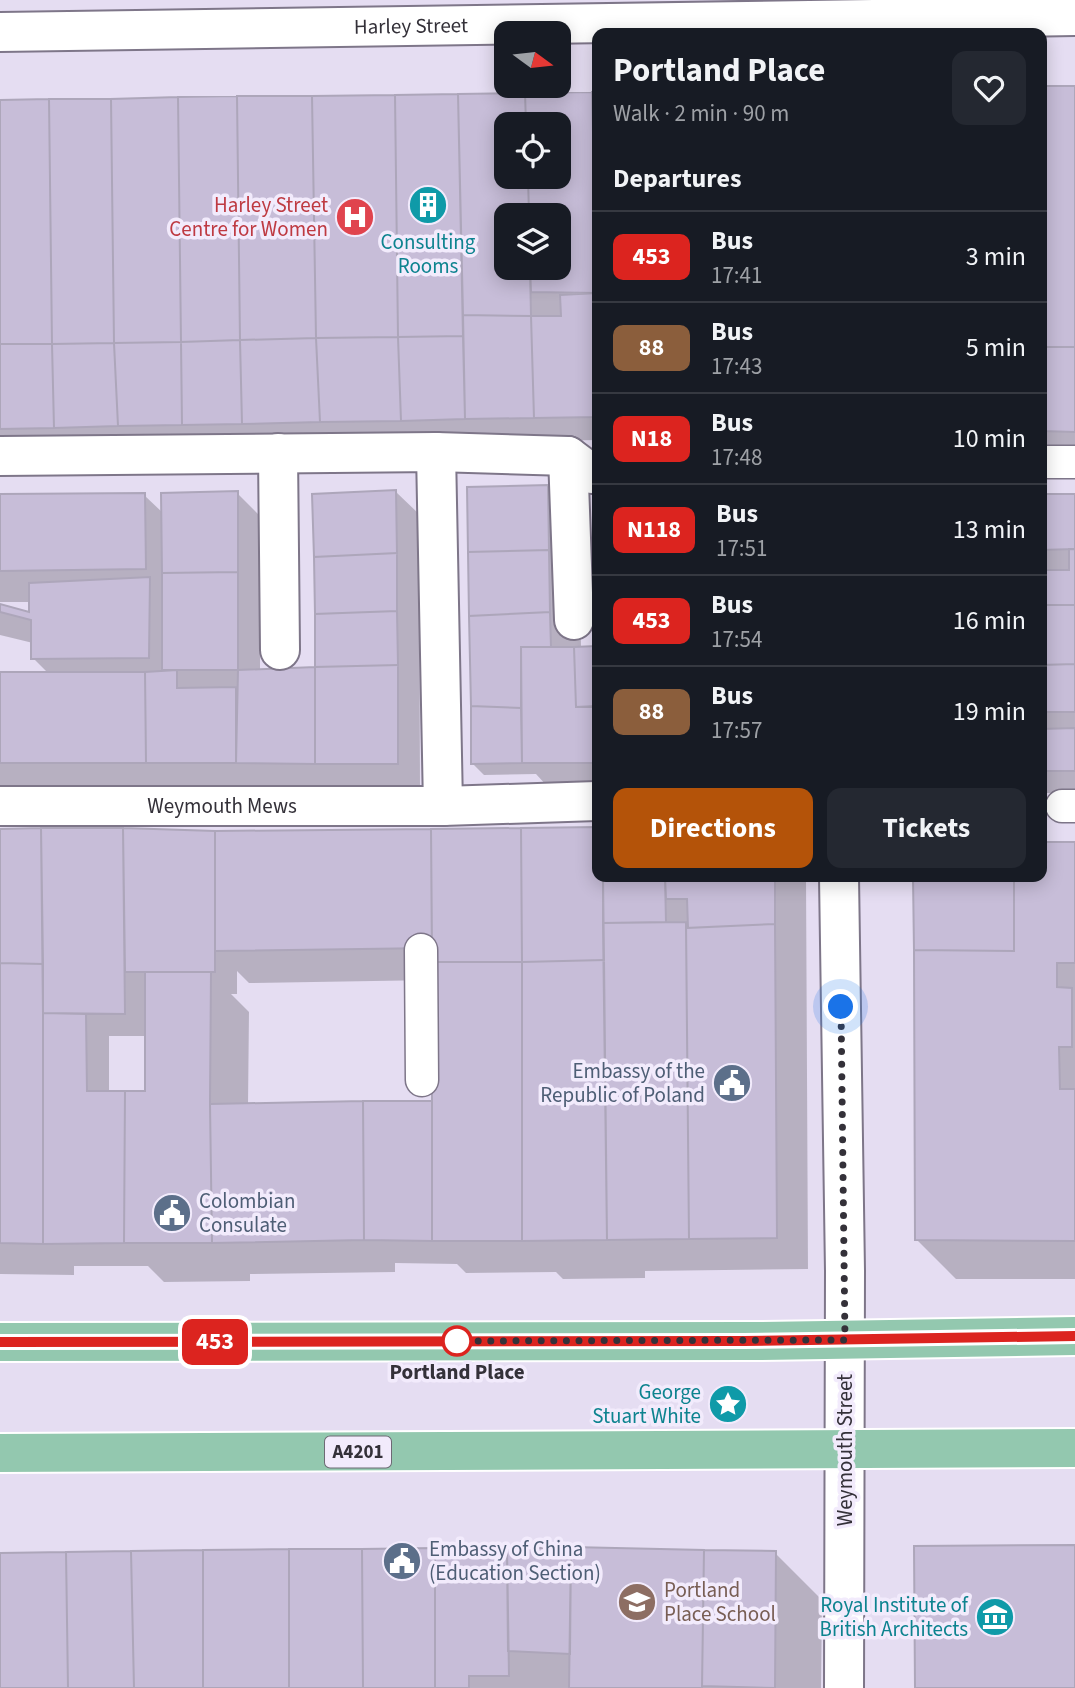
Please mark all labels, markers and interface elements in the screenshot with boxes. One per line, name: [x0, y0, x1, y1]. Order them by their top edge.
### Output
street label: Harley Street: [354, 10, 468, 42]
north arrow: [494, 21, 570, 98]
map controls: [494, 21, 571, 280]
text: Portland Place: [613, 47, 825, 94]
button: heart: [952, 51, 1026, 125]
text: Walk · 2 min · 90 m: [613, 97, 789, 130]
button: locate: [494, 112, 571, 189]
text: Departures: [613, 160, 741, 197]
building icon: Consulting Rooms: [407, 184, 449, 226]
place label: Harley Street Centre for Women: [169, 190, 328, 244]
hospital icon: Harley Street Centre for Women: [334, 196, 376, 238]
button: layers: [494, 203, 571, 280]
text: Bus: [711, 222, 753, 259]
place label: Consulting Rooms: [381, 227, 476, 281]
text: 3 min: [966, 238, 1026, 275]
text: 453: [632, 239, 671, 274]
text: 17:41: [711, 259, 762, 292]
text: Bus: [711, 313, 753, 350]
text: 5 min: [966, 329, 1026, 366]
text: 88: [639, 330, 664, 365]
text: 17:43: [711, 350, 762, 383]
text: Bus: [711, 404, 753, 441]
text: 10 min: [953, 420, 1026, 457]
text: N18: [631, 421, 672, 456]
text: 17:48: [711, 441, 762, 474]
text: Bus: [716, 495, 758, 532]
text: 13 min: [953, 511, 1026, 548]
text: N118: [627, 512, 681, 547]
text: 17:51: [716, 532, 767, 565]
text: Bus: [711, 586, 753, 623]
text: 16 min: [953, 602, 1026, 639]
text: 453: [632, 603, 671, 638]
text: 17:54: [711, 623, 762, 656]
text: Bus: [711, 677, 753, 714]
text: 19 min: [953, 693, 1026, 730]
text: 88: [639, 694, 664, 729]
text: 17:57: [711, 714, 762, 747]
button: Directions: [613, 788, 813, 868]
button: Tickets: [827, 788, 1026, 868]
street label: Weymouth Mews: [147, 791, 297, 821]
your location: [823, 989, 858, 1024]
place label: Embassy of the Republic of Poland: [540, 1056, 705, 1110]
public building icon: Embassy of the Republic of Poland: [711, 1062, 753, 1104]
place label: Colombian Consulate: [199, 1186, 295, 1240]
public building icon: Colombian Consulate: [151, 1192, 193, 1234]
line badge: 453: [175, 1319, 255, 1365]
text: 453: [196, 1324, 234, 1359]
marker: Portland Place: [442, 1326, 472, 1356]
place label: Portland Place: [389, 1357, 525, 1387]
street label: Weymouth Street: [830, 1374, 860, 1526]
place label: George Stuart White: [592, 1377, 701, 1431]
place icon: George Stuart White: [707, 1383, 749, 1425]
road number: A4201: [325, 1436, 391, 1468]
place label: Embassy of China (Education Section): [429, 1534, 601, 1588]
public building icon: Embassy of China (Education Section): [381, 1540, 423, 1582]
place label: Portland Place School: [664, 1575, 776, 1629]
school or university icon: Portland Place School: [616, 1581, 658, 1623]
place label: Royal Institute of British Architects: [820, 1590, 969, 1644]
museum icon: Royal Institute of British Architects: [974, 1596, 1016, 1638]

